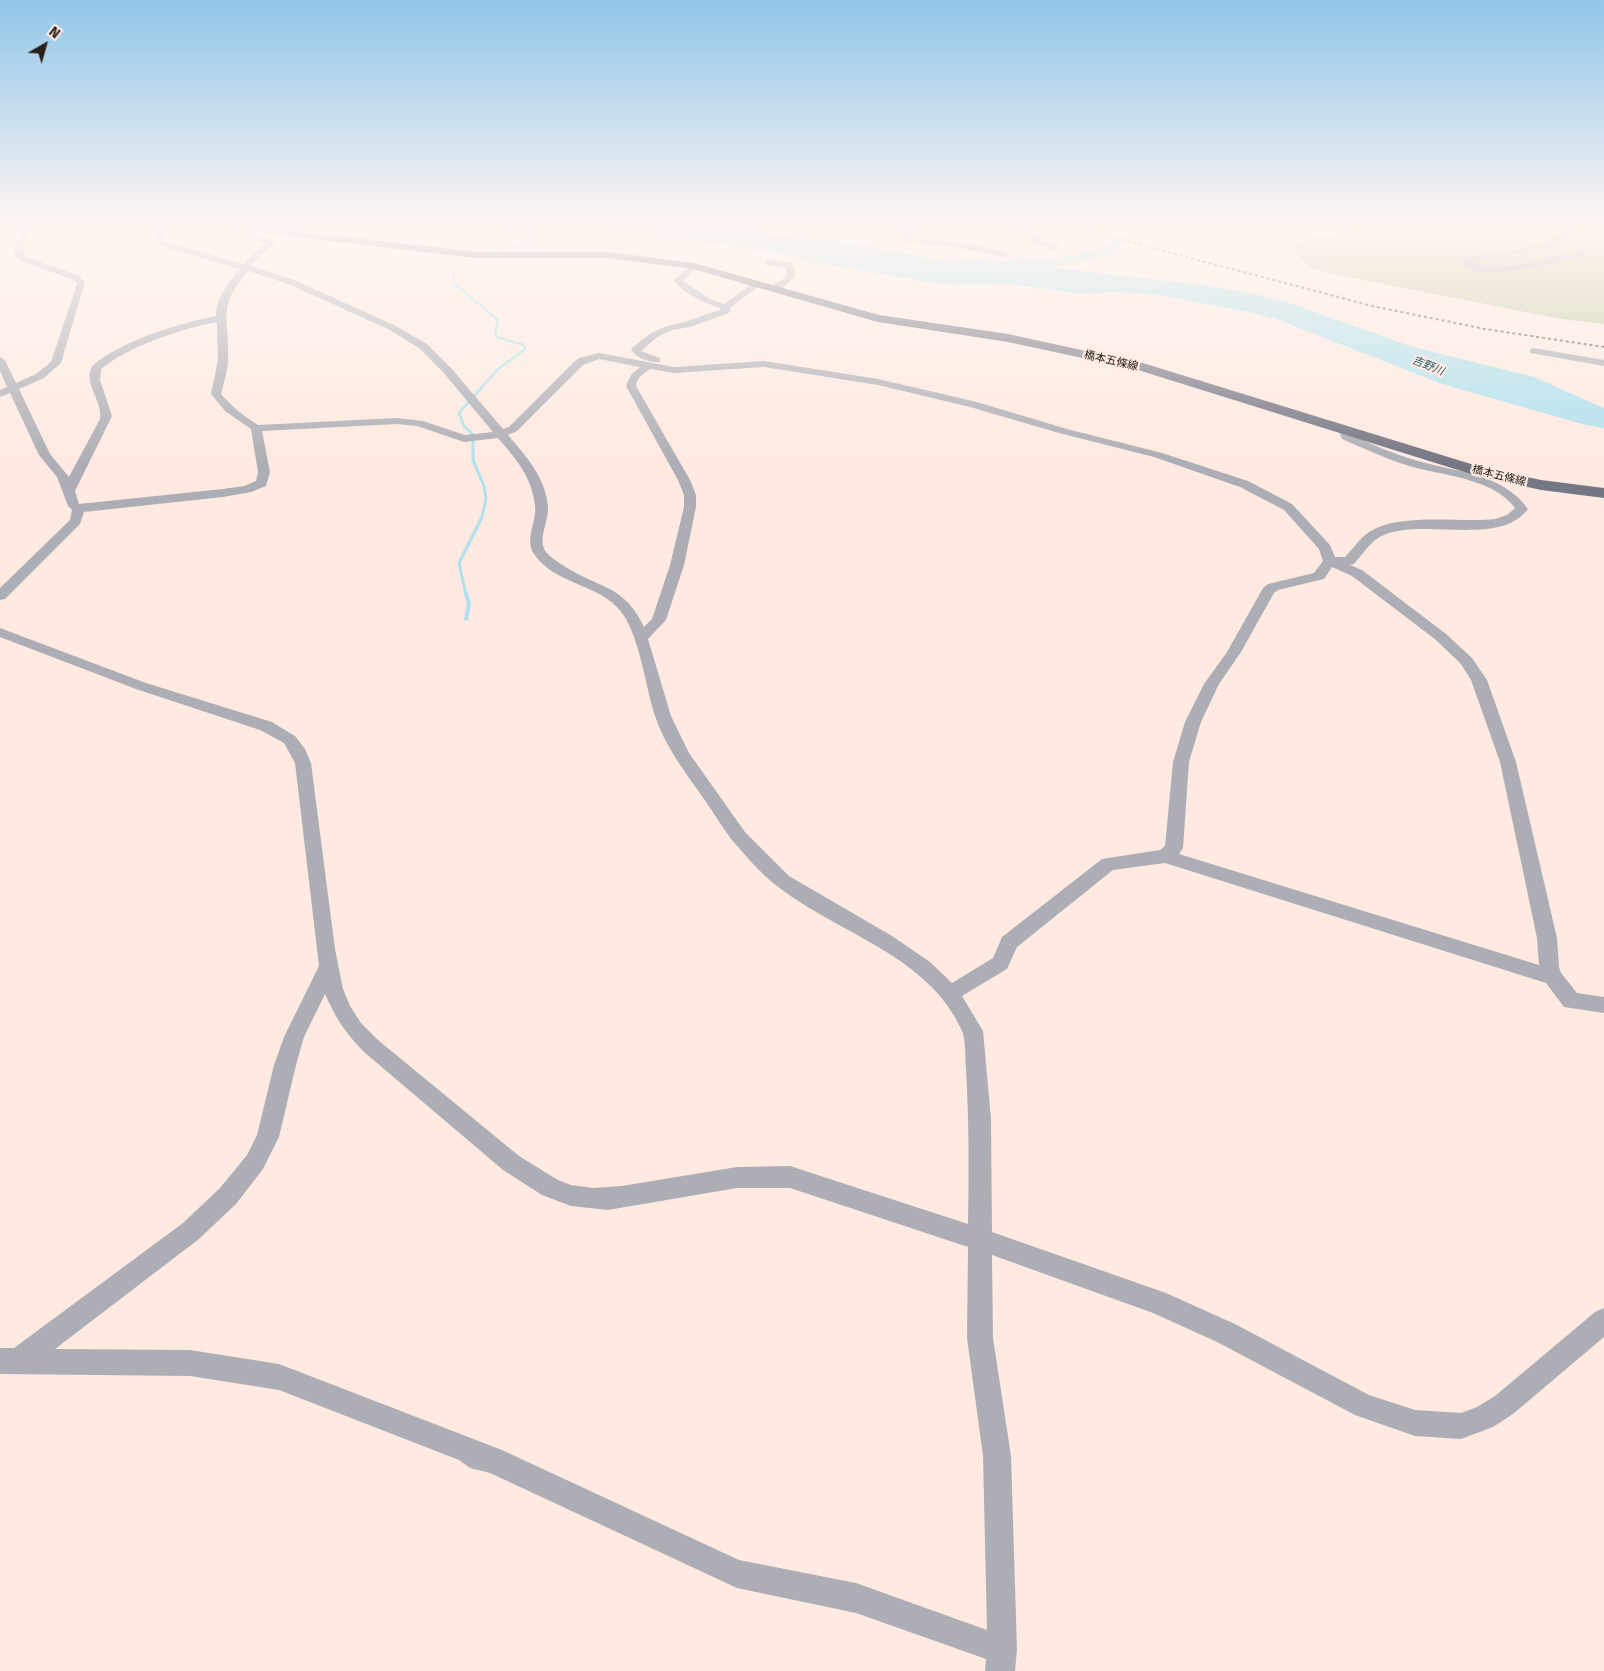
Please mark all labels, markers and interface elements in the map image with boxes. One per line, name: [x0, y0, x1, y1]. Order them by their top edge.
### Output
north arrow: [20, 20, 70, 70]
text: N: [46, 23, 63, 42]
street label: 橋本五條線: [1083, 348, 1139, 374]
water label: 吉野川: [1410, 354, 1446, 378]
street label: 橋本五條線: [1471, 463, 1527, 489]

